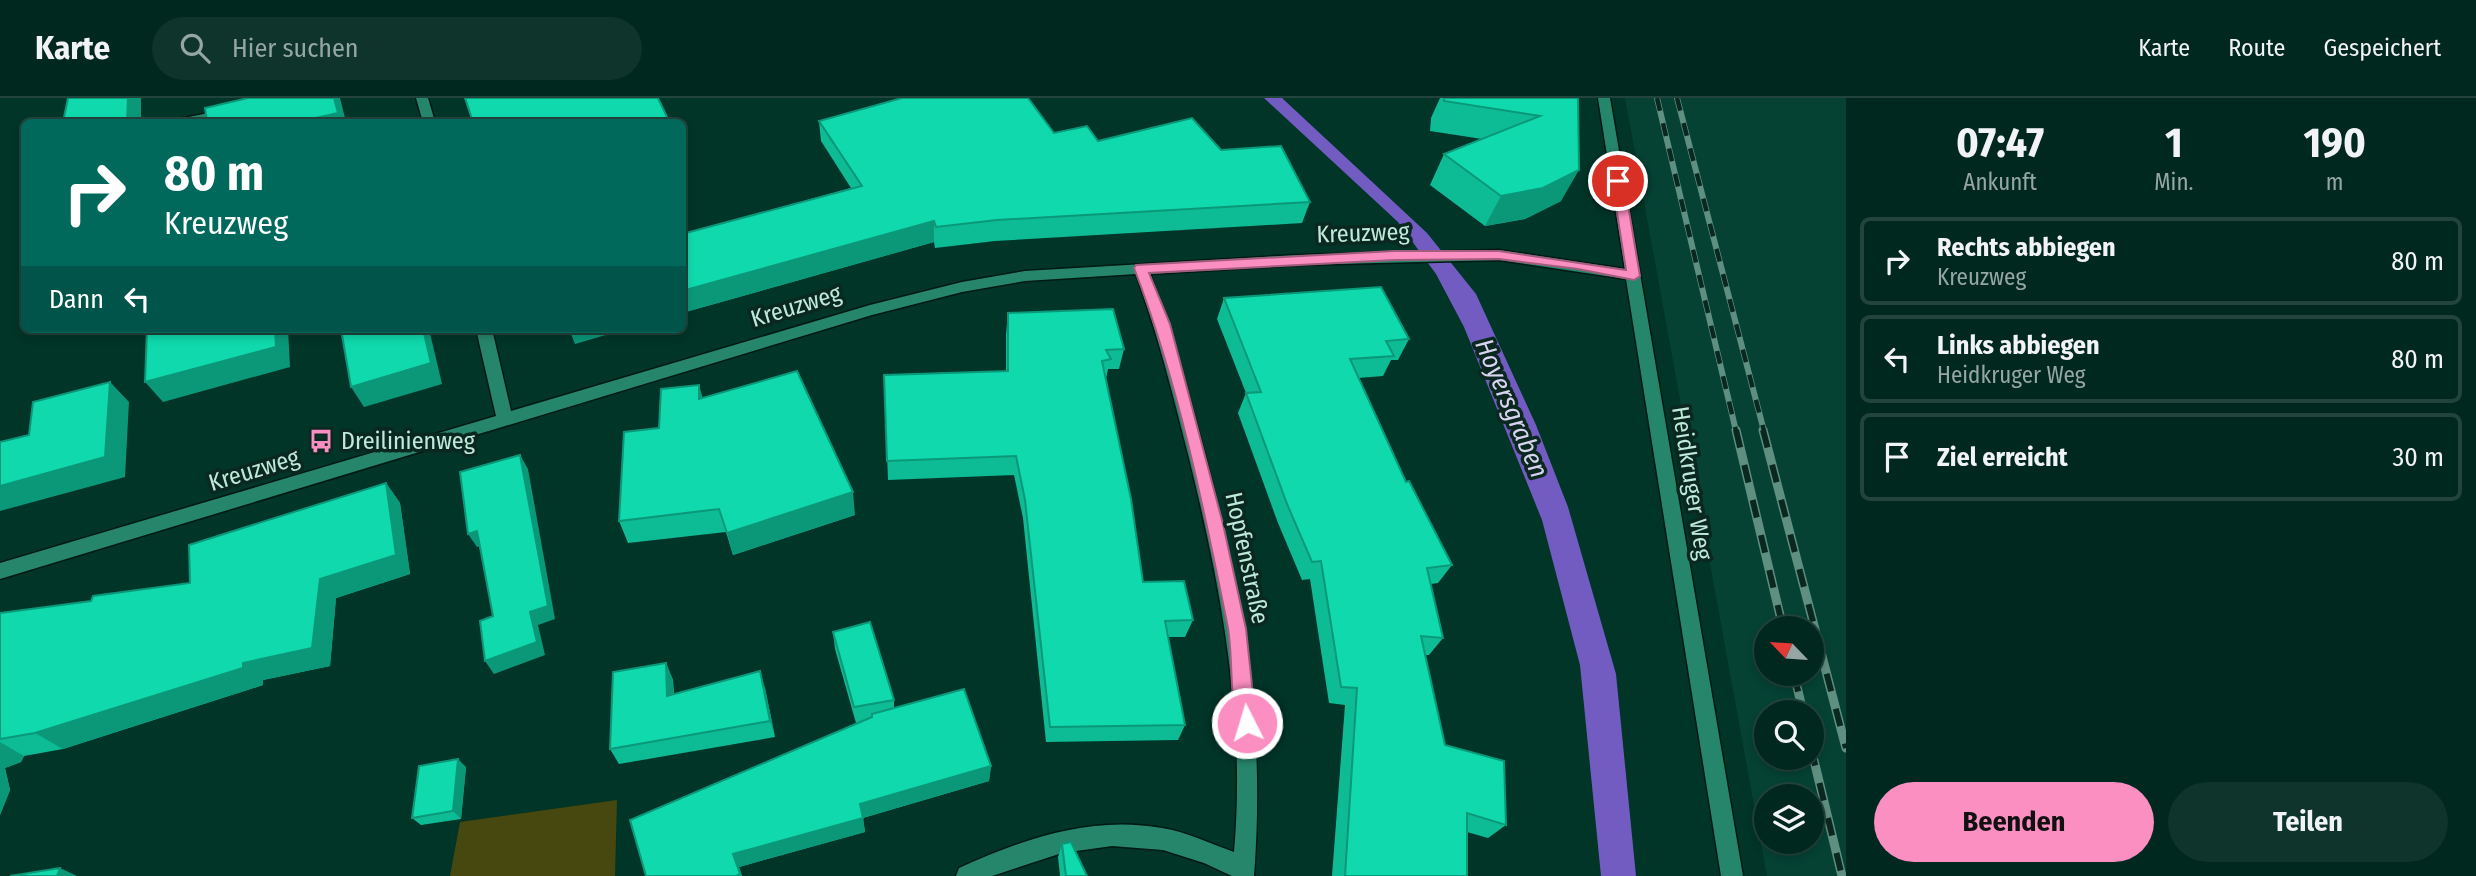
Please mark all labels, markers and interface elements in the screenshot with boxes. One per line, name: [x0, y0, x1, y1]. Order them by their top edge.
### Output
search box: [152, 17, 642, 80]
text: Karte: [35, 28, 110, 68]
icon: search: [176, 29, 214, 67]
text: Hier suchen: [232, 33, 359, 64]
text: Karte: [2138, 34, 2190, 62]
text: Route: [2228, 34, 2285, 62]
text: Gespeichert: [2323, 34, 2441, 62]
text: 07:47: [1956, 118, 2044, 168]
text: 1: [2165, 118, 2183, 168]
text: 190: [2303, 118, 2366, 168]
text: 80 m: [164, 144, 264, 203]
icon: right: [49, 147, 140, 238]
pin: [1588, 151, 1648, 211]
icon: arrive: [1599, 162, 1637, 200]
text: Ankunft: [1963, 168, 2037, 196]
text: Min.: [2154, 168, 2193, 196]
text: m: [2326, 168, 2344, 196]
text: Kreuzweg: [164, 204, 288, 242]
street label: Kreuzweg: [1316, 217, 1411, 249]
text: Rechts abbiegen: [1937, 232, 2116, 263]
icon: right: [1878, 242, 1916, 280]
text: 80 m: [2391, 246, 2444, 277]
text: Kreuzweg: [1937, 263, 2026, 291]
street label: Kreuzweg: [747, 279, 845, 333]
icon: left: [118, 280, 156, 318]
text: Dann: [49, 284, 104, 315]
text: Links abbiegen: [1937, 330, 2100, 361]
water label: Hoyersgraben: [1468, 334, 1555, 482]
icon: left: [1878, 340, 1916, 378]
text: 80 m: [2391, 344, 2444, 375]
text: Heidkruger Weg: [1937, 361, 2086, 389]
street label: Heidkruger Weg: [1666, 404, 1718, 562]
bus stop icon: Dreilinienweg: [307, 427, 335, 455]
place label: Dreilinienweg: [341, 427, 476, 455]
icon: arrive: [1878, 438, 1916, 476]
text: Ziel erreicht: [1937, 442, 2068, 473]
text: 30 m: [2393, 442, 2444, 473]
street label: Kreuzweg: [205, 443, 303, 497]
street label: Hopfenstraße: [1219, 490, 1275, 626]
north arrow: [1754, 616, 1824, 686]
map controls: [1754, 616, 1824, 854]
position arrow: [1210, 686, 1284, 760]
button: search: [1754, 700, 1824, 770]
button: Beenden: [1874, 782, 2154, 862]
button: Teilen: [2168, 782, 2448, 862]
button: layers: [1754, 784, 1824, 854]

